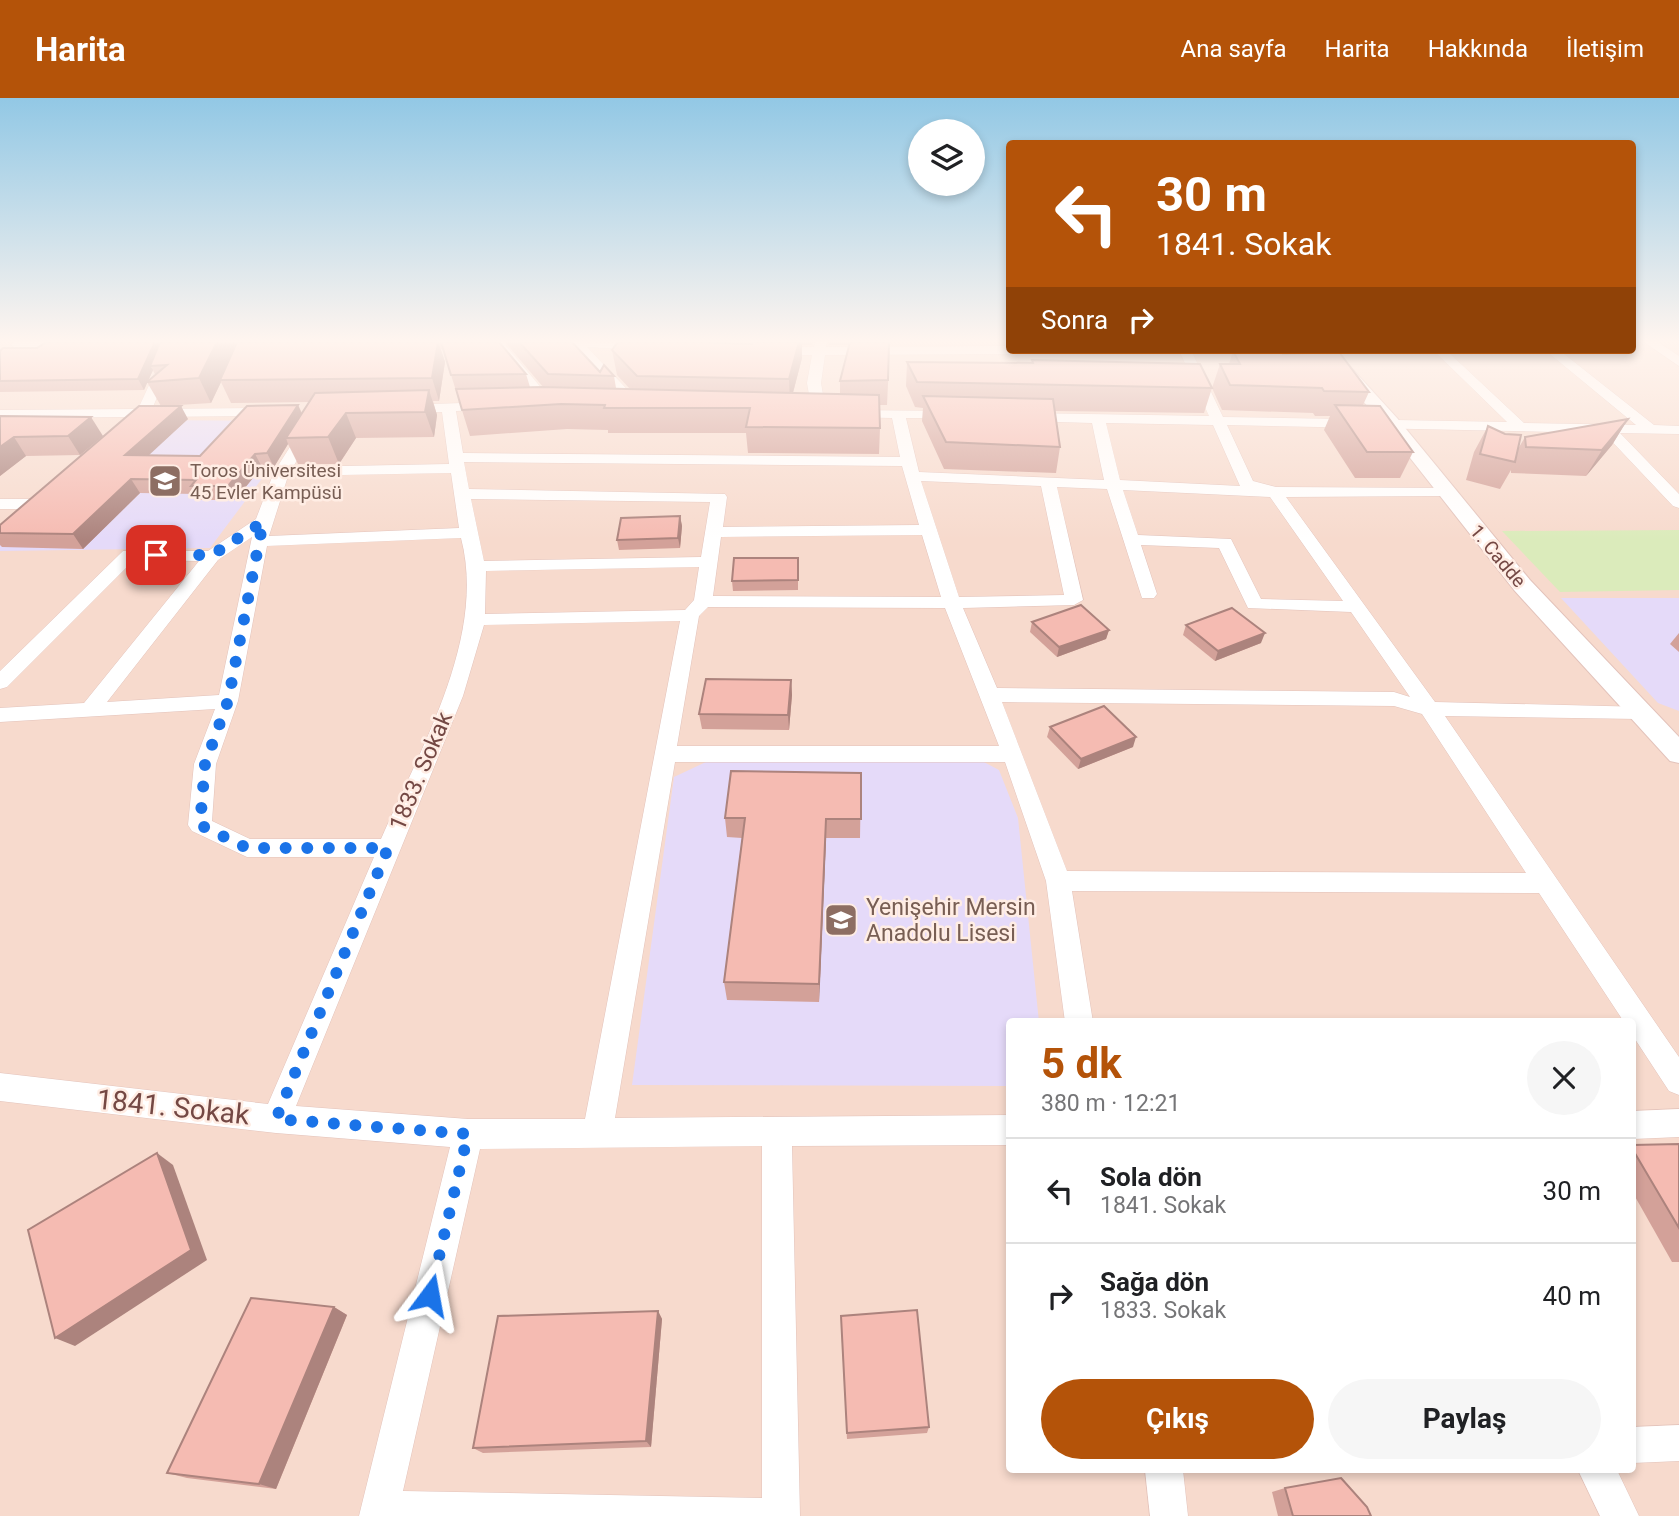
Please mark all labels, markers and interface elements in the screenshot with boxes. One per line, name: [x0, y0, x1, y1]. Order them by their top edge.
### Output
text: Harita: [35, 30, 126, 69]
text: Ana sayfa: [1181, 35, 1287, 63]
text: Harita: [1325, 35, 1390, 63]
text: Hakkında: [1428, 35, 1528, 63]
text: İletişim: [1566, 35, 1644, 63]
map controls: [908, 119, 985, 196]
button: layers: [908, 119, 985, 196]
text: 30 m: [1156, 166, 1267, 223]
icon: left: [1041, 168, 1132, 259]
text: 1841. Sokak: [1156, 225, 1331, 263]
icon: right: [1122, 301, 1160, 339]
text: Sonra: [1041, 305, 1108, 335]
place label: Toros Üniversitesi 45 Evler Kampüsü: [190, 459, 342, 504]
school or university icon: Toros Üniversitesi 45 Evler Kampüsü: [146, 462, 184, 500]
street label: 1. Cadde: [1465, 520, 1531, 592]
pin: [126, 525, 186, 585]
icon: arrive: [137, 536, 175, 574]
street label: 1833. Sokak: [384, 707, 458, 834]
place label: Yenişehir Mersin Anadolu Lisesi: [866, 894, 1036, 947]
school or university icon: Yenişehir Mersin Anadolu Lisesi: [822, 901, 860, 939]
text: 5 dk: [1041, 1039, 1122, 1088]
button: close: [1527, 1041, 1601, 1115]
street label: 1841. Sokak: [95, 1083, 252, 1132]
text: 380 m · 12:21: [1041, 1090, 1180, 1117]
text: Sola dön: [1100, 1162, 1202, 1192]
icon: left: [1041, 1172, 1079, 1210]
text: 30 m: [1543, 1176, 1601, 1206]
text: 1841. Sokak: [1100, 1192, 1226, 1219]
position arrow: [393, 1258, 467, 1332]
text: Sağa dön: [1100, 1267, 1209, 1297]
icon: right: [1041, 1277, 1079, 1315]
text: 40 m: [1543, 1281, 1601, 1311]
text: 1833. Sokak: [1100, 1297, 1226, 1324]
button: Çıkış: [1041, 1379, 1314, 1459]
button: Paylaş: [1328, 1379, 1601, 1459]

